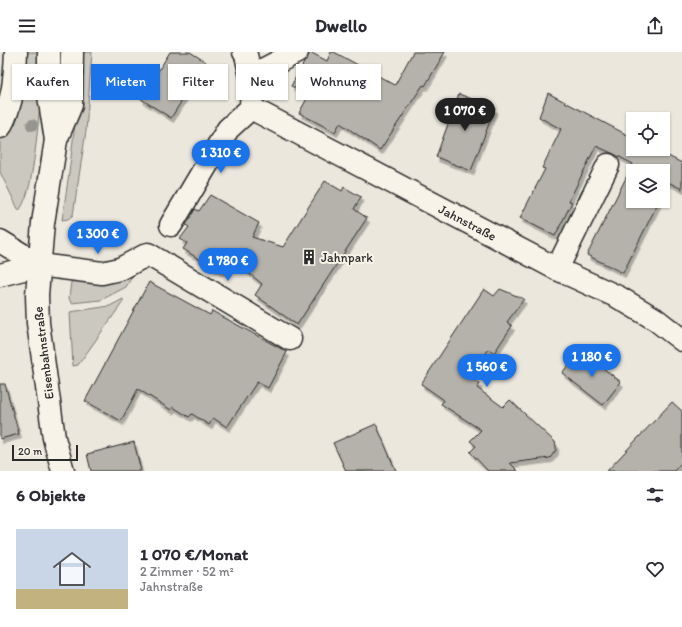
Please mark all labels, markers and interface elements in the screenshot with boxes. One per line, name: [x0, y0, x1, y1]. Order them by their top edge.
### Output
icon: menu: [16, 15, 38, 37]
text: Dwello: [315, 15, 367, 37]
icon: share: [644, 15, 666, 37]
chip: Kaufen: [12, 64, 83, 100]
chip: Mieten: [91, 64, 160, 100]
chip: Filter: [168, 64, 228, 100]
chip: Neu: [236, 64, 288, 100]
chip: Wohnung: [296, 64, 381, 100]
pin: 1 070 €: [428, 98, 502, 132]
text: 1 070 €: [444, 103, 486, 118]
map controls: [626, 112, 670, 208]
button: locate: [626, 112, 670, 156]
pin: 1 310 €: [184, 140, 258, 174]
text: 1 310 €: [201, 145, 241, 160]
button: layers: [626, 164, 670, 208]
street label: Jahnstraße: [436, 201, 499, 244]
pin: 1 300 €: [61, 221, 135, 255]
text: 1 300 €: [77, 226, 119, 241]
pin: 1 780 €: [191, 248, 265, 282]
building icon: Jahnpark: [300, 248, 318, 266]
place label: Jahnpark: [321, 250, 373, 265]
text: 1 780 €: [208, 253, 248, 268]
street label: Eisenbahnstraße: [30, 306, 57, 400]
pin: 1 180 €: [555, 344, 629, 378]
text: 1 180 €: [572, 349, 612, 364]
pin: 1 560 €: [450, 354, 524, 388]
text: 1 560 €: [466, 359, 508, 374]
scale bar: [12, 443, 78, 462]
text: 20 m: [18, 445, 42, 458]
icon: filters: [644, 484, 666, 506]
text: 6 Objekte: [16, 485, 86, 505]
text: 1 070 €/Monat: [140, 544, 248, 564]
icon: home: [48, 545, 96, 593]
icon: heart: [644, 558, 666, 580]
text: 2 Zimmer · 52 m²: [140, 564, 234, 579]
text: Jahnstraße: [140, 579, 203, 594]

